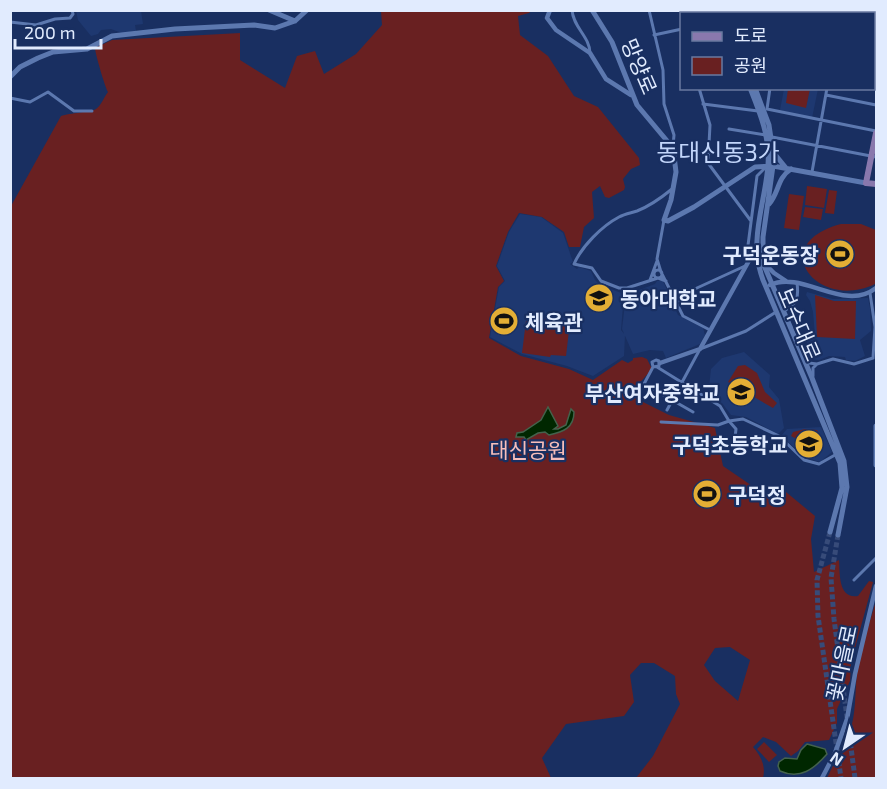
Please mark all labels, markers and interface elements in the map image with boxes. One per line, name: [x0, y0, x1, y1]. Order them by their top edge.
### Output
scale bar: [15, 12, 100, 50]
legend: [680, 12, 875, 90]
text: 200 m: [24, 21, 76, 43]
text: 도로: [734, 24, 767, 46]
street label: 망양로: [617, 34, 663, 98]
text: 공원: [734, 54, 767, 76]
district label: 동대신동3가: [656, 137, 780, 166]
sports icon: 구덕운동장: [824, 238, 856, 270]
place label: 구덕운동장: [722, 242, 819, 267]
school or university icon: 동아대학교: [583, 282, 615, 314]
street label: 보수대로: [773, 284, 827, 364]
place label: 동아대학교: [620, 286, 717, 311]
sports icon: 체육관: [488, 305, 520, 337]
place label: 체육관: [525, 309, 583, 334]
school or university icon: 부산여자중학교: [725, 376, 757, 408]
place label: 부산여자중학교: [585, 380, 720, 405]
school or university icon: 구덕초등학교: [793, 428, 825, 460]
place label: 구덕초등학교: [672, 432, 788, 457]
park label: 대신공원: [489, 437, 567, 462]
sports icon: 구덕정: [691, 478, 723, 510]
place label: 구덕정: [728, 482, 786, 507]
street label: 꽃마을로: [821, 623, 861, 703]
north arrow: [815, 717, 875, 777]
text: N: [826, 749, 846, 771]

